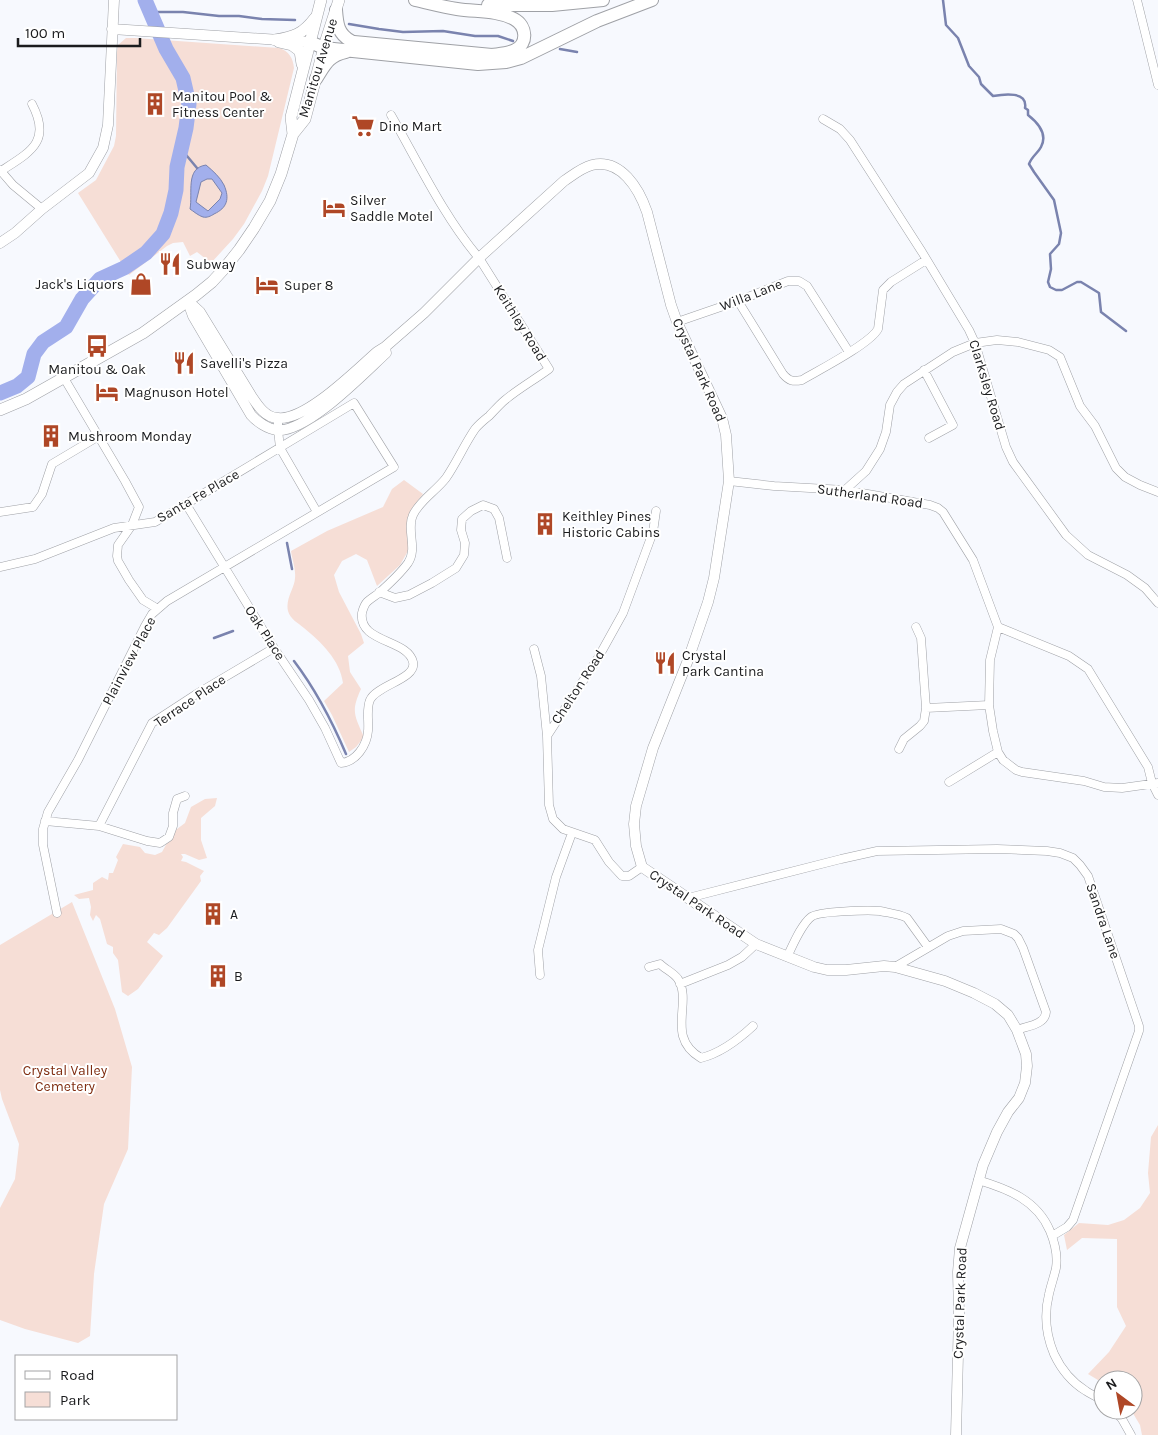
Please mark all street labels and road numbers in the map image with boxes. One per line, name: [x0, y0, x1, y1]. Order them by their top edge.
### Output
street label: Manitou Avenue: [295, 16, 341, 120]
street label: Willa Lane: [717, 275, 785, 315]
street label: Keithley Road: [490, 282, 550, 364]
street label: Crystal Park Road: [669, 316, 729, 424]
street label: Clarksley Road: [965, 338, 1009, 432]
street label: Santa Fe Place: [154, 466, 242, 526]
street label: Sutherland Road: [816, 480, 924, 512]
street label: Oak Place: [241, 602, 289, 664]
street label: Plainview Place: [99, 614, 159, 708]
street label: Chelton Road: [548, 647, 608, 727]
street label: Terrace Place: [151, 671, 229, 731]
street label: Crystal Park Road: [646, 866, 748, 942]
street label: Sandra Lane: [1082, 881, 1124, 961]
street label: Crystal Park Road: [950, 1247, 970, 1359]

